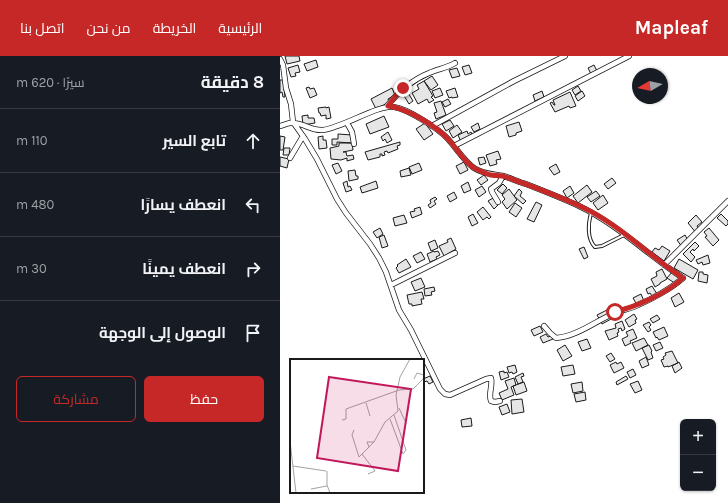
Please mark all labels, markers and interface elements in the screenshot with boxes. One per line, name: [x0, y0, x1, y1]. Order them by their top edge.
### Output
text: Mapleaf: [635, 17, 708, 39]
text: اتصل بنا: [20, 20, 65, 37]
text: من نحن: [87, 20, 131, 37]
text: الخريطة: [153, 20, 196, 37]
text: الرئيسية: [218, 20, 262, 37]
north arrow: [632, 68, 668, 104]
text: 8 دقيقة: [201, 72, 264, 92]
text: سيرًا · 620 m: [16, 75, 84, 90]
route end: [394, 79, 412, 97]
icon: ahead: [242, 130, 264, 152]
text: تابع السير: [163, 132, 226, 150]
text: 110 m: [16, 133, 48, 148]
icon: left: [242, 194, 264, 216]
text: انعطف يسارًا: [140, 196, 226, 214]
text: 480 m: [16, 197, 54, 212]
icon: right: [242, 258, 264, 280]
text: انعطف يمينًا: [142, 260, 226, 278]
text: 30 m: [16, 261, 47, 276]
route start: [606, 303, 624, 321]
icon: arrive: [242, 322, 264, 344]
text: الوصول إلى الوجهة: [99, 324, 226, 342]
inset map: [290, 359, 424, 493]
button: مشاركة: [16, 376, 136, 422]
button: حفظ: [144, 376, 264, 422]
map controls: [680, 419, 716, 491]
button: +: [680, 419, 716, 455]
button: −: [680, 455, 716, 491]

